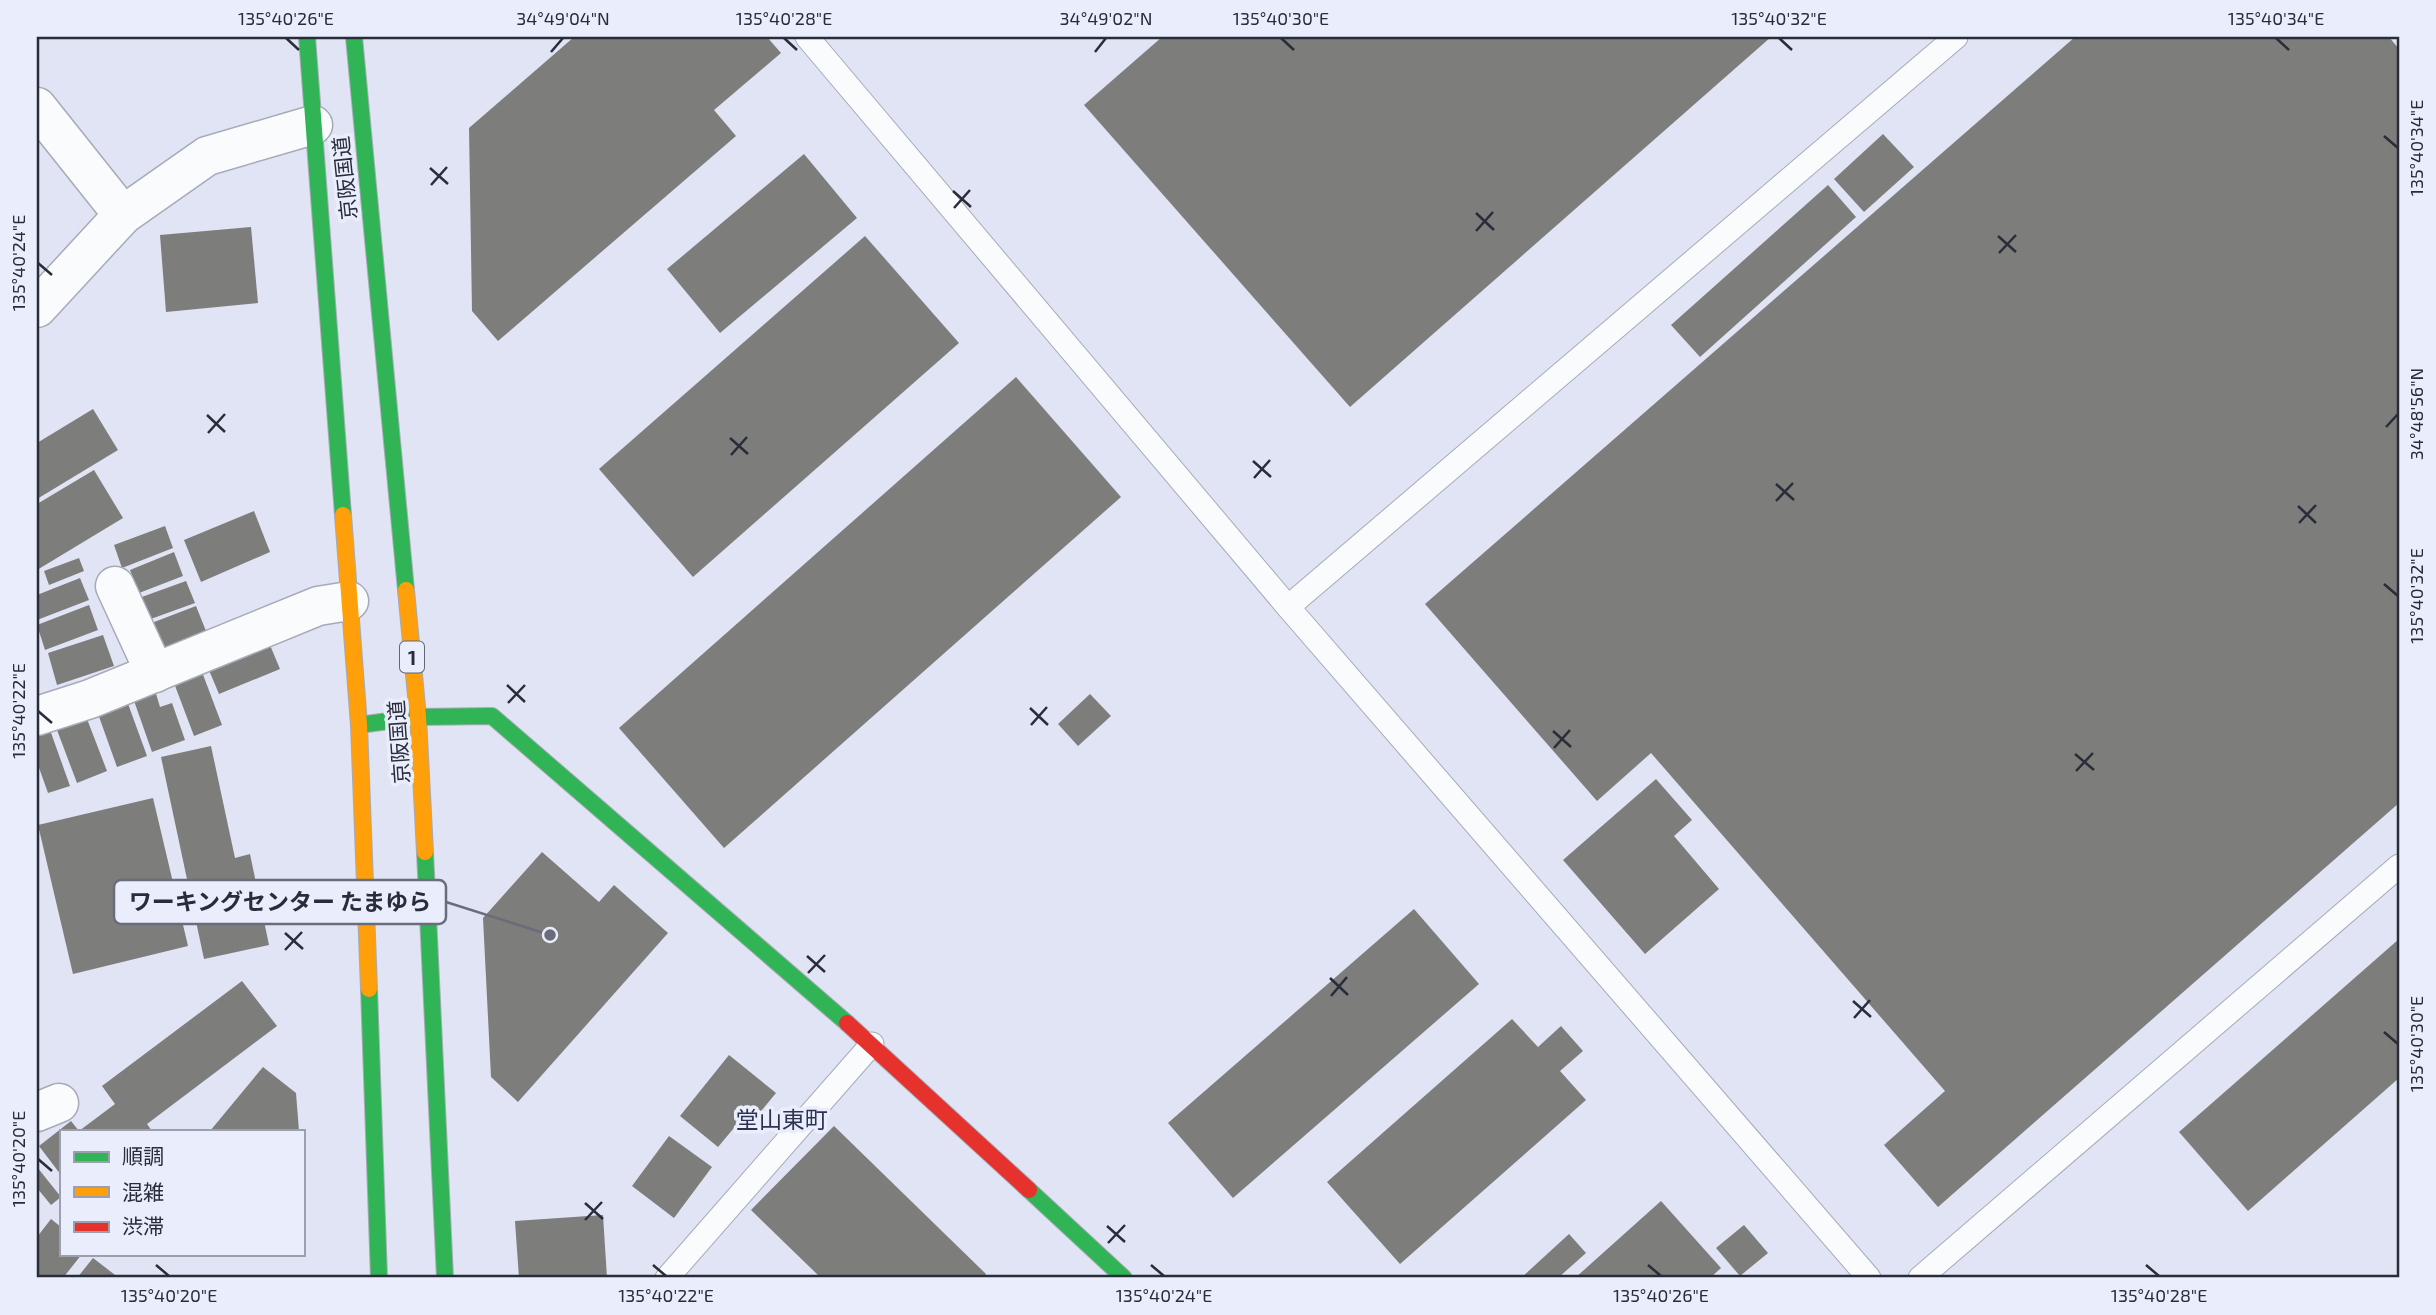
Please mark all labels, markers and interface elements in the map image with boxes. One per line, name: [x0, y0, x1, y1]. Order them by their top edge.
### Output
text: 135°40'26"E: [238, 7, 334, 29]
text: 34°49'04"N: [516, 7, 610, 29]
text: 135°40'28"E: [736, 7, 832, 29]
text: 34°49'02"N: [1060, 7, 1152, 29]
text: 135°40'30"E: [1233, 7, 1329, 29]
text: 135°40'32"E: [1731, 7, 1827, 29]
text: 135°40'34"E: [2228, 7, 2324, 29]
text: 135°40'34"E: [2405, 100, 2427, 196]
street label: 京阪国道: [327, 135, 361, 221]
text: 135°40'24"E: [7, 215, 29, 311]
text: 34°48'56"N: [2405, 368, 2427, 460]
text: 135°40'32"E: [2405, 548, 2427, 644]
road number: 1: [400, 642, 424, 672]
text: 135°40'22"E: [7, 663, 29, 759]
street label: 京阪国道: [383, 699, 413, 785]
callout: ワーキングセンター たまゆら: [114, 880, 446, 924]
text: ワーキングセンター たまゆら: [129, 887, 431, 915]
text: 135°40'30"E: [2405, 996, 2427, 1092]
district label: 堂山東町: [736, 1105, 828, 1133]
text: 135°40'20"E: [7, 1111, 29, 1207]
legend: [60, 1130, 304, 1256]
text: 順調: [122, 1143, 164, 1168]
text: 混雑: [122, 1179, 164, 1204]
text: 渋滞: [122, 1213, 164, 1238]
text: 135°40'20"E: [121, 1284, 217, 1306]
text: 135°40'22"E: [618, 1284, 714, 1306]
text: 135°40'24"E: [1116, 1284, 1212, 1306]
text: 135°40'26"E: [1613, 1284, 1709, 1306]
text: 135°40'28"E: [2111, 1284, 2207, 1306]

